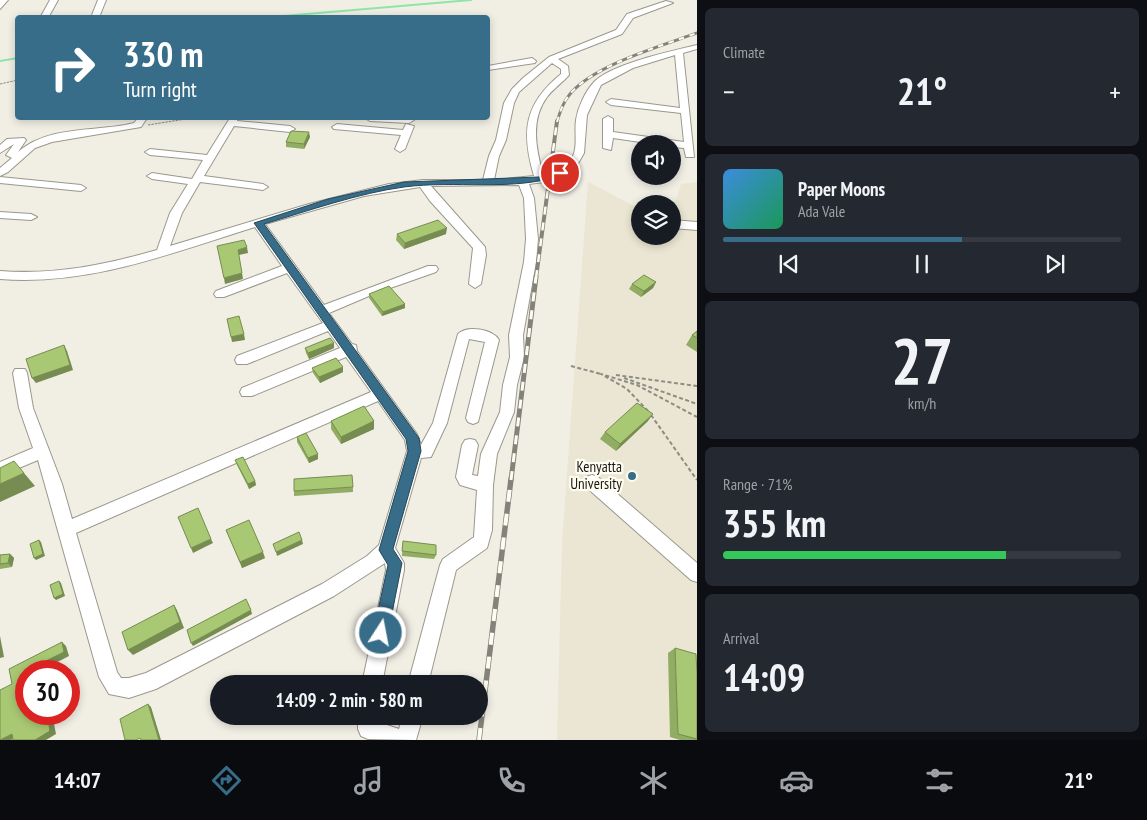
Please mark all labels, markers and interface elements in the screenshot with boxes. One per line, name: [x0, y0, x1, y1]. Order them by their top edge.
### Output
text: 330 m: [123, 31, 204, 77]
icon: right: [40, 35, 105, 100]
text: Climate: [723, 42, 765, 62]
text: 21°: [897, 66, 947, 115]
text: −: [723, 73, 735, 110]
text: +: [1109, 73, 1121, 110]
text: Turn right: [123, 75, 197, 103]
map controls: [631, 135, 681, 245]
button: sound: [631, 135, 681, 185]
pin: [539, 152, 581, 194]
icon: arrive: [546, 159, 574, 187]
text: Paper Moons: [798, 177, 885, 201]
button: layers: [631, 195, 681, 245]
text: Ada Vale: [798, 201, 845, 221]
icon: previous: [775, 250, 803, 278]
icon: pause: [908, 250, 936, 278]
icon: next: [1041, 250, 1069, 278]
text: 27: [891, 318, 953, 402]
text: km/h: [908, 393, 936, 413]
place label: Kenyatta University: [570, 457, 622, 493]
marker: Kenyatta University: [626, 470, 638, 482]
text: Range · 71%: [723, 474, 792, 494]
text: 355 km: [723, 498, 826, 547]
position arrow: [354, 606, 406, 658]
text: Arrival: [723, 628, 759, 648]
text: 14:09: [723, 652, 805, 701]
speed limit sign: 30: [15, 660, 80, 725]
text: 14:09 · 2 min · 580 m: [276, 688, 422, 712]
icon: directions: [209, 763, 244, 798]
icon: music: [351, 763, 386, 798]
icon: phone: [494, 763, 529, 798]
icon: climate: [636, 763, 671, 798]
icon: car: [779, 763, 814, 798]
icon: filters: [922, 763, 957, 798]
text: 14:07: [54, 766, 101, 794]
text: 21°: [1064, 766, 1093, 794]

